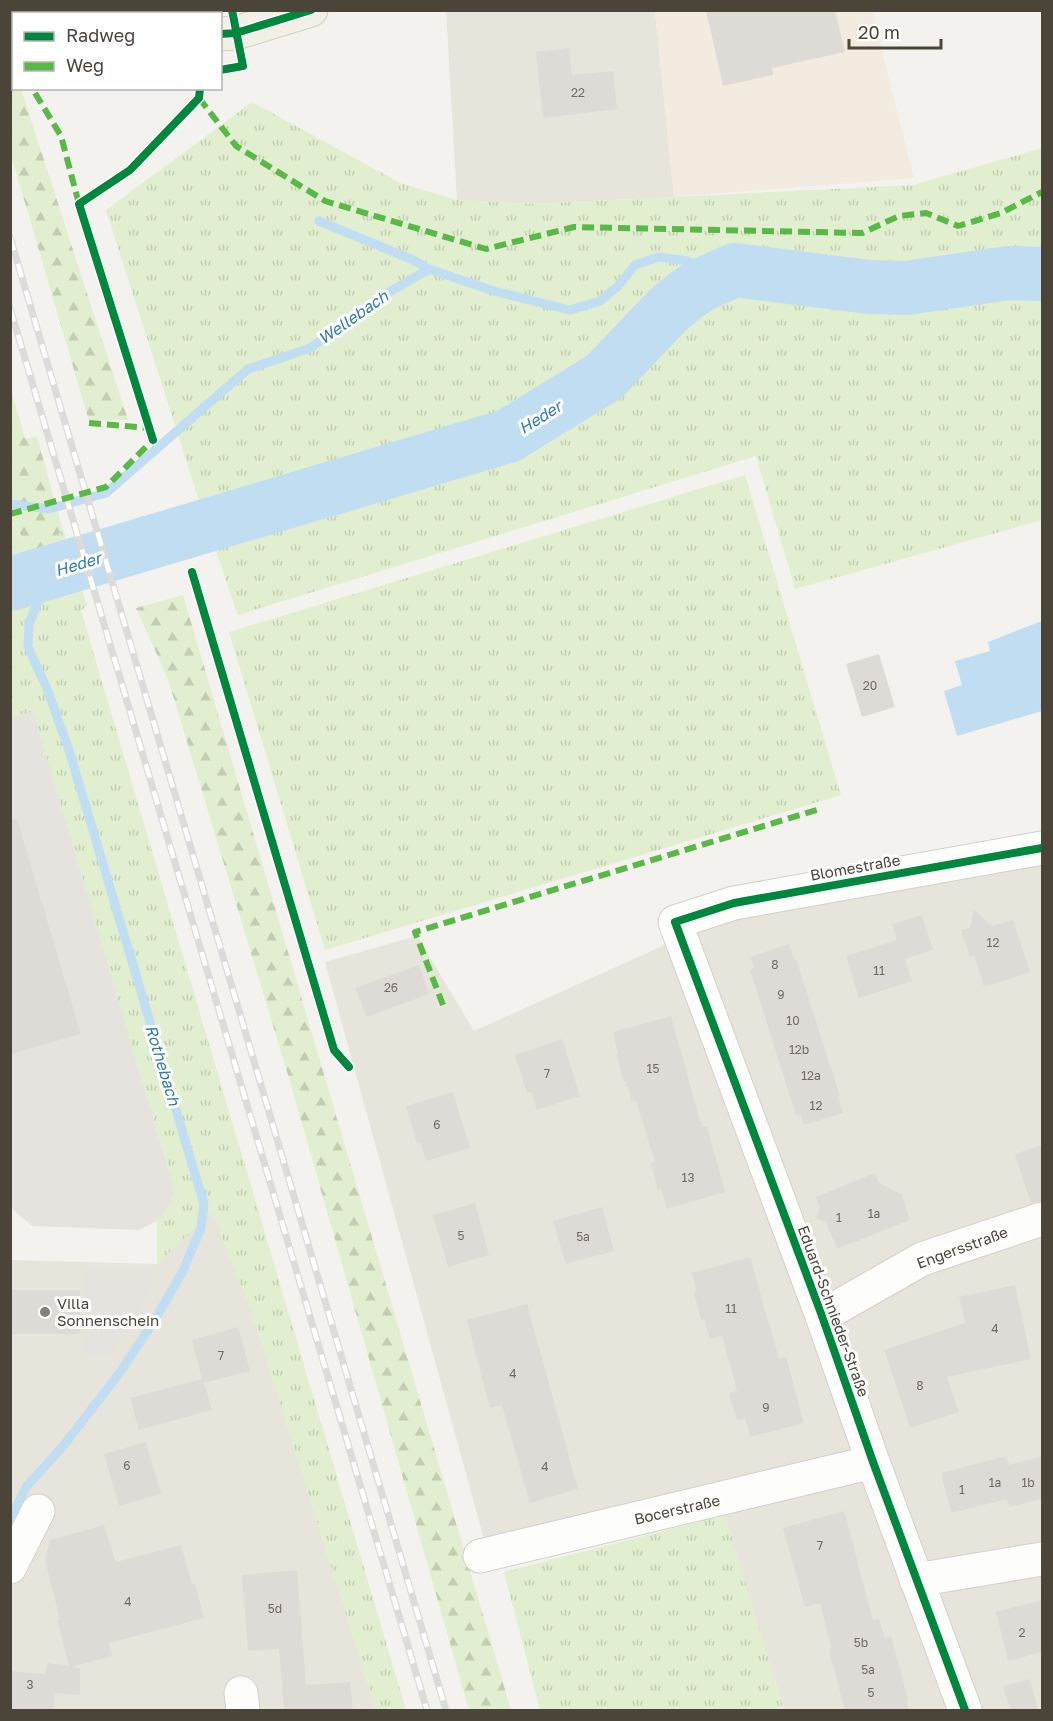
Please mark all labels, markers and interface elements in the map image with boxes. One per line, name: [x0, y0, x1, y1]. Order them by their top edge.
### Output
legend: [12, 12, 222, 90]
scale bar: [849, 12, 940, 50]
text: 20 m: [858, 21, 900, 43]
text: Radweg: [66, 24, 135, 46]
text: Weg: [66, 54, 104, 76]
house number: 22: [571, 85, 585, 100]
water label: Wellebach: [314, 285, 393, 348]
water label: Heder: [515, 395, 567, 438]
water label: Heder: [53, 547, 106, 580]
house number: 20: [863, 678, 877, 693]
street label: Blomestraße: [809, 850, 902, 884]
house number: 12: [987, 935, 999, 950]
house number: 8: [771, 957, 779, 972]
house number: 11: [873, 963, 885, 978]
house number: 26: [384, 980, 398, 995]
house number: 9: [777, 987, 785, 1002]
house number: 10: [786, 1013, 800, 1028]
water label: Rothebach: [141, 1022, 185, 1109]
house number: 12b: [789, 1042, 809, 1057]
house number: 15: [647, 1061, 659, 1076]
house number: 7: [544, 1066, 550, 1081]
house number: 12a: [801, 1068, 821, 1083]
house number: 12: [810, 1098, 822, 1113]
house number: 6: [433, 1117, 441, 1132]
house number: 13: [682, 1170, 694, 1185]
house number: 1a: [868, 1206, 880, 1221]
house number: 1: [836, 1210, 842, 1225]
street label: Engersstraße: [914, 1222, 1010, 1272]
street label: Eduard-Schnieder-Straße: [795, 1223, 873, 1399]
house number: 5: [458, 1228, 465, 1243]
house number: 5a: [576, 1229, 590, 1244]
place label: Villa Sonnenschein: [57, 1294, 159, 1329]
house number: 11: [725, 1301, 737, 1316]
marker: Villa Sonnenschein: [38, 1305, 52, 1319]
house number: 4: [991, 1321, 999, 1336]
house number: 7: [218, 1348, 224, 1363]
house number: 4: [509, 1366, 517, 1381]
house number: 8: [916, 1378, 924, 1393]
house number: 9: [762, 1400, 770, 1415]
house number: 6: [123, 1458, 131, 1473]
house number: 4: [541, 1459, 549, 1474]
house number: 1a: [989, 1475, 1001, 1490]
house number: 1b: [1021, 1475, 1035, 1490]
house number: 1: [959, 1482, 965, 1497]
street label: Bocerstraße: [632, 1490, 722, 1528]
house number: 7: [817, 1538, 823, 1553]
house number: 4: [124, 1594, 132, 1609]
house number: 5d: [268, 1601, 282, 1616]
house number: 2: [1019, 1625, 1026, 1640]
house number: 5b: [854, 1635, 868, 1650]
house number: 5a: [861, 1662, 875, 1677]
house number: 3: [26, 1677, 34, 1692]
house number: 5: [868, 1685, 875, 1700]

